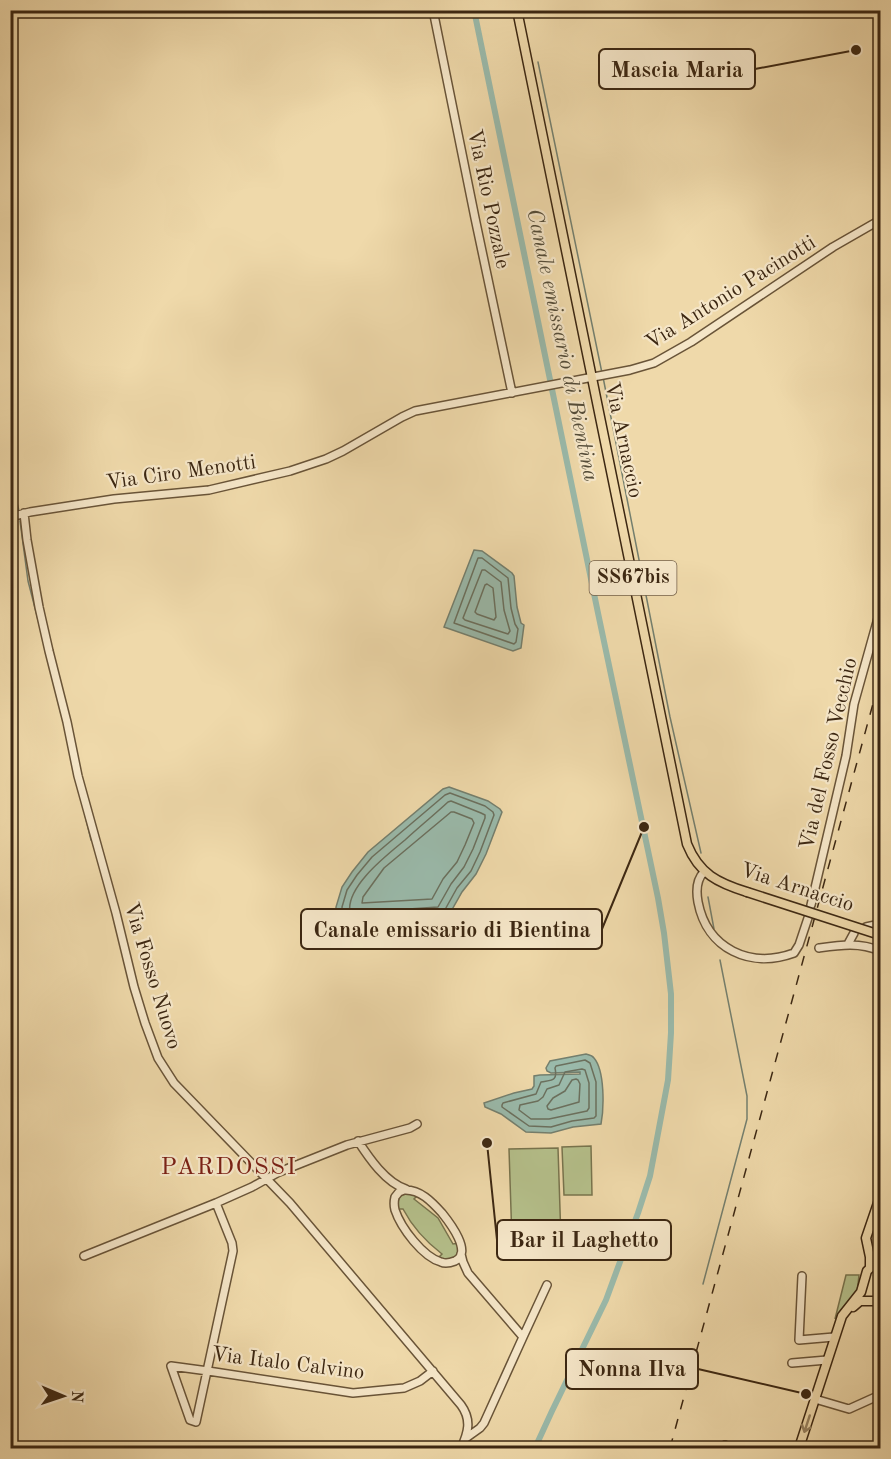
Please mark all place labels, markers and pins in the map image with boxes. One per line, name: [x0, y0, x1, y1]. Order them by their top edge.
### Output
callout: Mascia Maria: [599, 49, 755, 89]
callout: Canale emissario di Bientina: [301, 909, 602, 949]
callout: Bar il Laghetto: [497, 1220, 671, 1260]
callout: Nonna Ilva: [566, 1349, 698, 1389]

